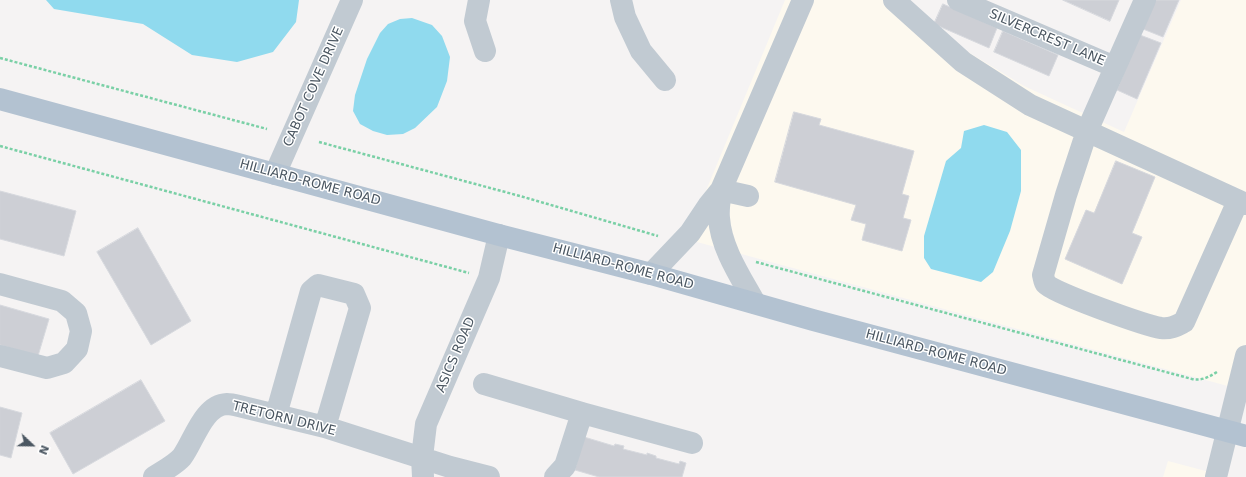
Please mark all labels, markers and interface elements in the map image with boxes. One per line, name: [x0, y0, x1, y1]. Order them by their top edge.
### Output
street label: SILVERCREST LANE: [987, 7, 1107, 69]
street label: CABOT COVE DRIVE: [281, 25, 347, 149]
street label: HILLIARD-ROME ROAD: [238, 157, 382, 209]
street label: HILLIARD-ROME ROAD: [551, 241, 695, 293]
street label: ASICS ROAD: [433, 315, 479, 395]
street label: HILLIARD-ROME ROAD: [864, 327, 1008, 379]
street label: TRETORN DRIVE: [231, 399, 337, 439]
north arrow: [12, 425, 52, 465]
text: N: [36, 443, 51, 456]

